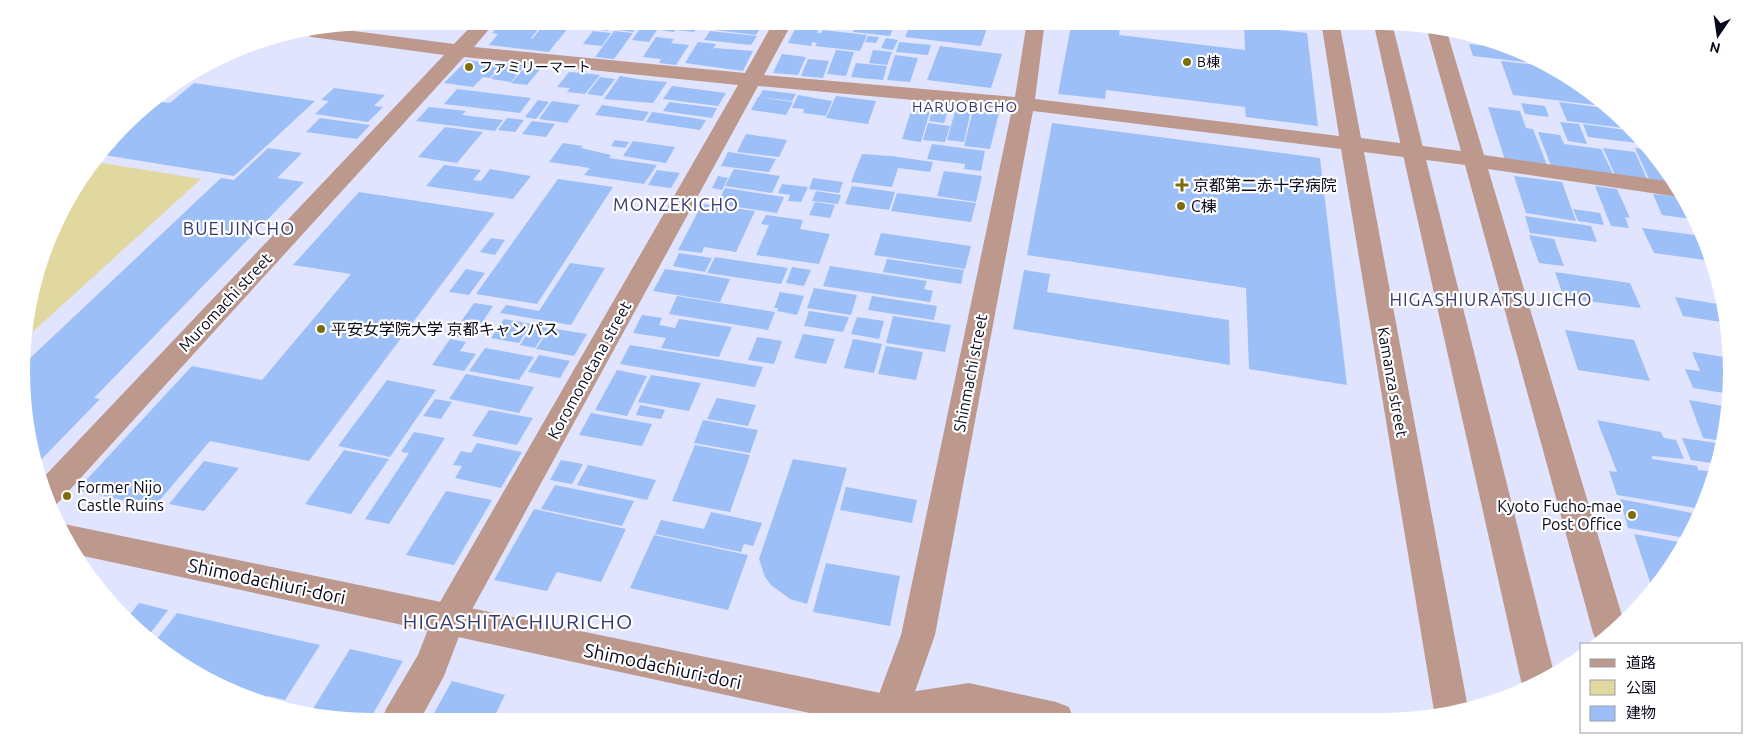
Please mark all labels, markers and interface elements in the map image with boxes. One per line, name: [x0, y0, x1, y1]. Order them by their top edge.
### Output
north arrow: [1693, 10, 1743, 60]
text: N: [1708, 39, 1722, 57]
place label: B棟: [1197, 54, 1220, 70]
marker: B棟: [1181, 56, 1193, 68]
place label: ファミリーマート: [479, 59, 591, 75]
marker: ファミリーマート: [463, 61, 475, 73]
district label: HARUOBICHO: [912, 98, 1018, 115]
place label: 京都第二赤十字病院: [1193, 176, 1337, 194]
marker: 京都第二赤十字病院: [1175, 178, 1189, 192]
district label: MONZEKICHO: [613, 194, 739, 214]
place label: C棟: [1191, 197, 1217, 215]
marker: C棟: [1175, 200, 1187, 212]
district label: BUEIJINCHO: [183, 218, 295, 238]
street label: Muromachi street: [175, 249, 276, 355]
district label: HIGASHIURATSUJICHO: [1389, 289, 1593, 309]
street label: Koromonotana street: [544, 297, 635, 442]
street label: Shinmachi street: [950, 312, 990, 434]
place label: 平安女学院大学 京都キャンパス: [331, 320, 559, 338]
marker: 平安女学院大学 京都キャンパス: [315, 323, 327, 335]
street label: Kamanza street: [1374, 325, 1412, 439]
place label: Former Nijo Castle Ruins: [77, 478, 164, 514]
marker: Former Nijo Castle Ruins: [61, 490, 73, 502]
place label: Kyoto Fucho-mae Post Office: [1497, 497, 1622, 533]
marker: Kyoto Fucho-mae Post Office: [1626, 509, 1638, 521]
street label: Shimodachiuri-dori: [186, 554, 348, 608]
district label: HIGASHITACHIURICHO: [403, 609, 633, 633]
street label: Shimodachiuri-dori: [582, 639, 744, 693]
legend: [1580, 643, 1743, 733]
text: 道路: [1626, 654, 1656, 671]
text: 公園: [1626, 679, 1656, 696]
text: 建物: [1626, 704, 1656, 721]

